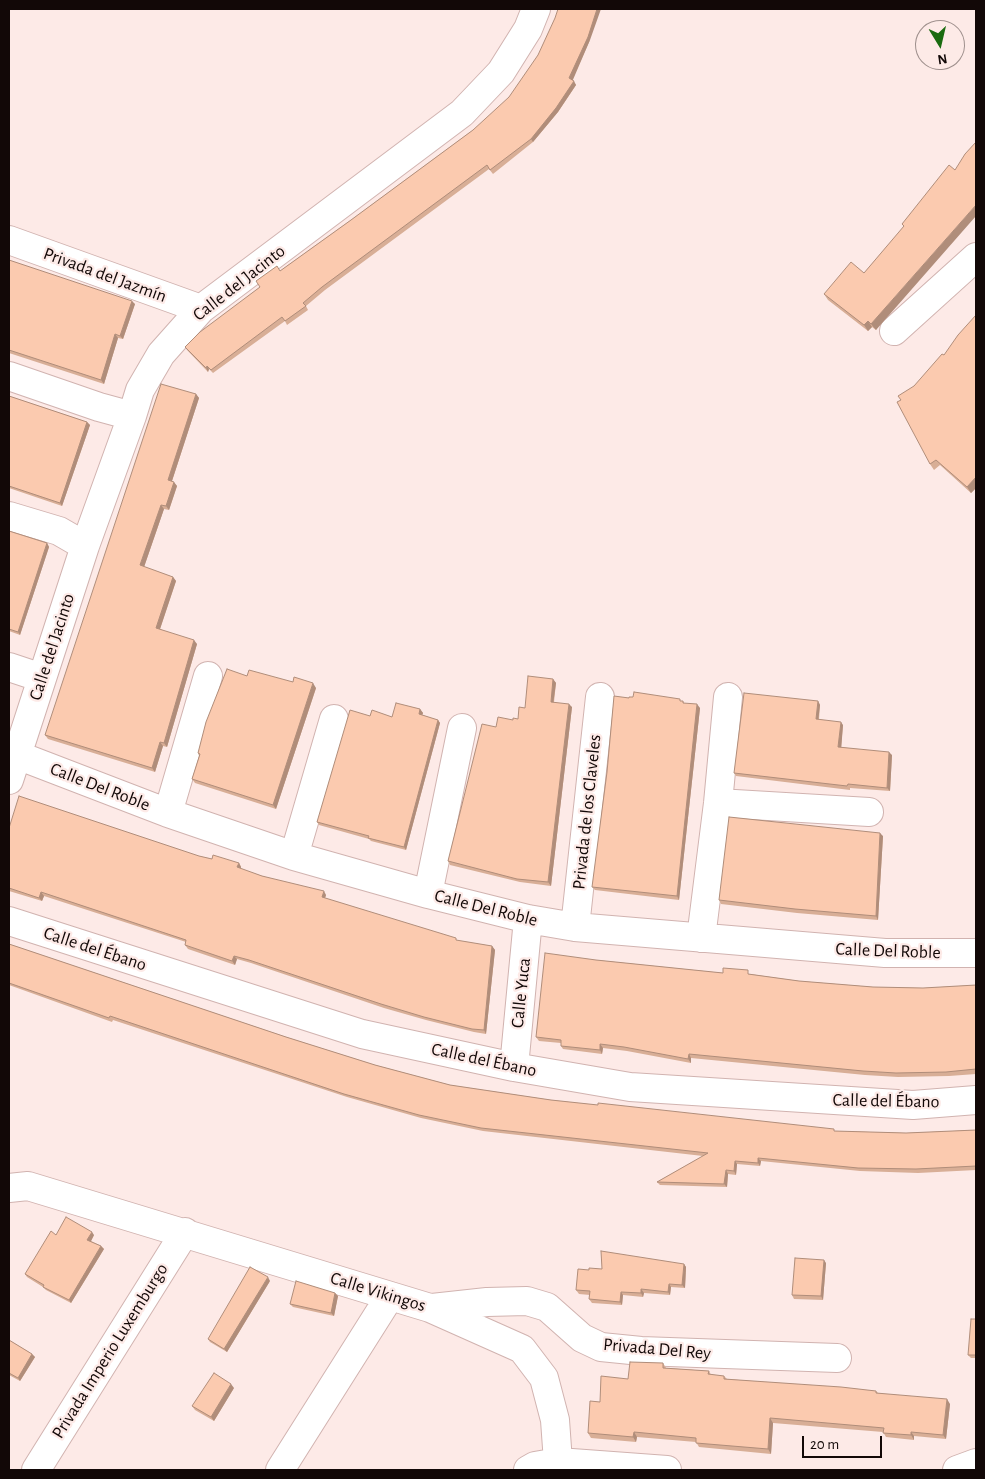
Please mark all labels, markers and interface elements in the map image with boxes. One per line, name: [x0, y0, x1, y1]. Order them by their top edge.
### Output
north arrow: [915, 20, 965, 70]
text: N: [936, 51, 948, 67]
street label: Calle del Jacinto: [189, 240, 289, 326]
street label: Privada del Jazmín: [40, 243, 170, 307]
street label: Calle del Jacinto: [25, 591, 79, 703]
street label: Privada de los Claveles: [568, 733, 606, 891]
street label: Calle Del Roble: [47, 758, 153, 816]
street label: Calle Del Roble: [432, 885, 540, 931]
street label: Calle del Ébano: [41, 922, 149, 976]
street label: Calle Del Roble: [835, 938, 941, 964]
street label: Calle Yuca: [507, 957, 535, 1029]
street label: Calle del Ébano: [429, 1038, 539, 1082]
street label: Calle del Ébano: [832, 1089, 940, 1113]
street label: Privada Imperio Luxemburgo: [47, 1259, 173, 1443]
street label: Calle Vikingos: [328, 1267, 428, 1317]
street label: Privada Del Rey: [602, 1334, 712, 1364]
scale bar: [805, 1426, 885, 1458]
text: 20 m: [810, 1437, 839, 1452]

